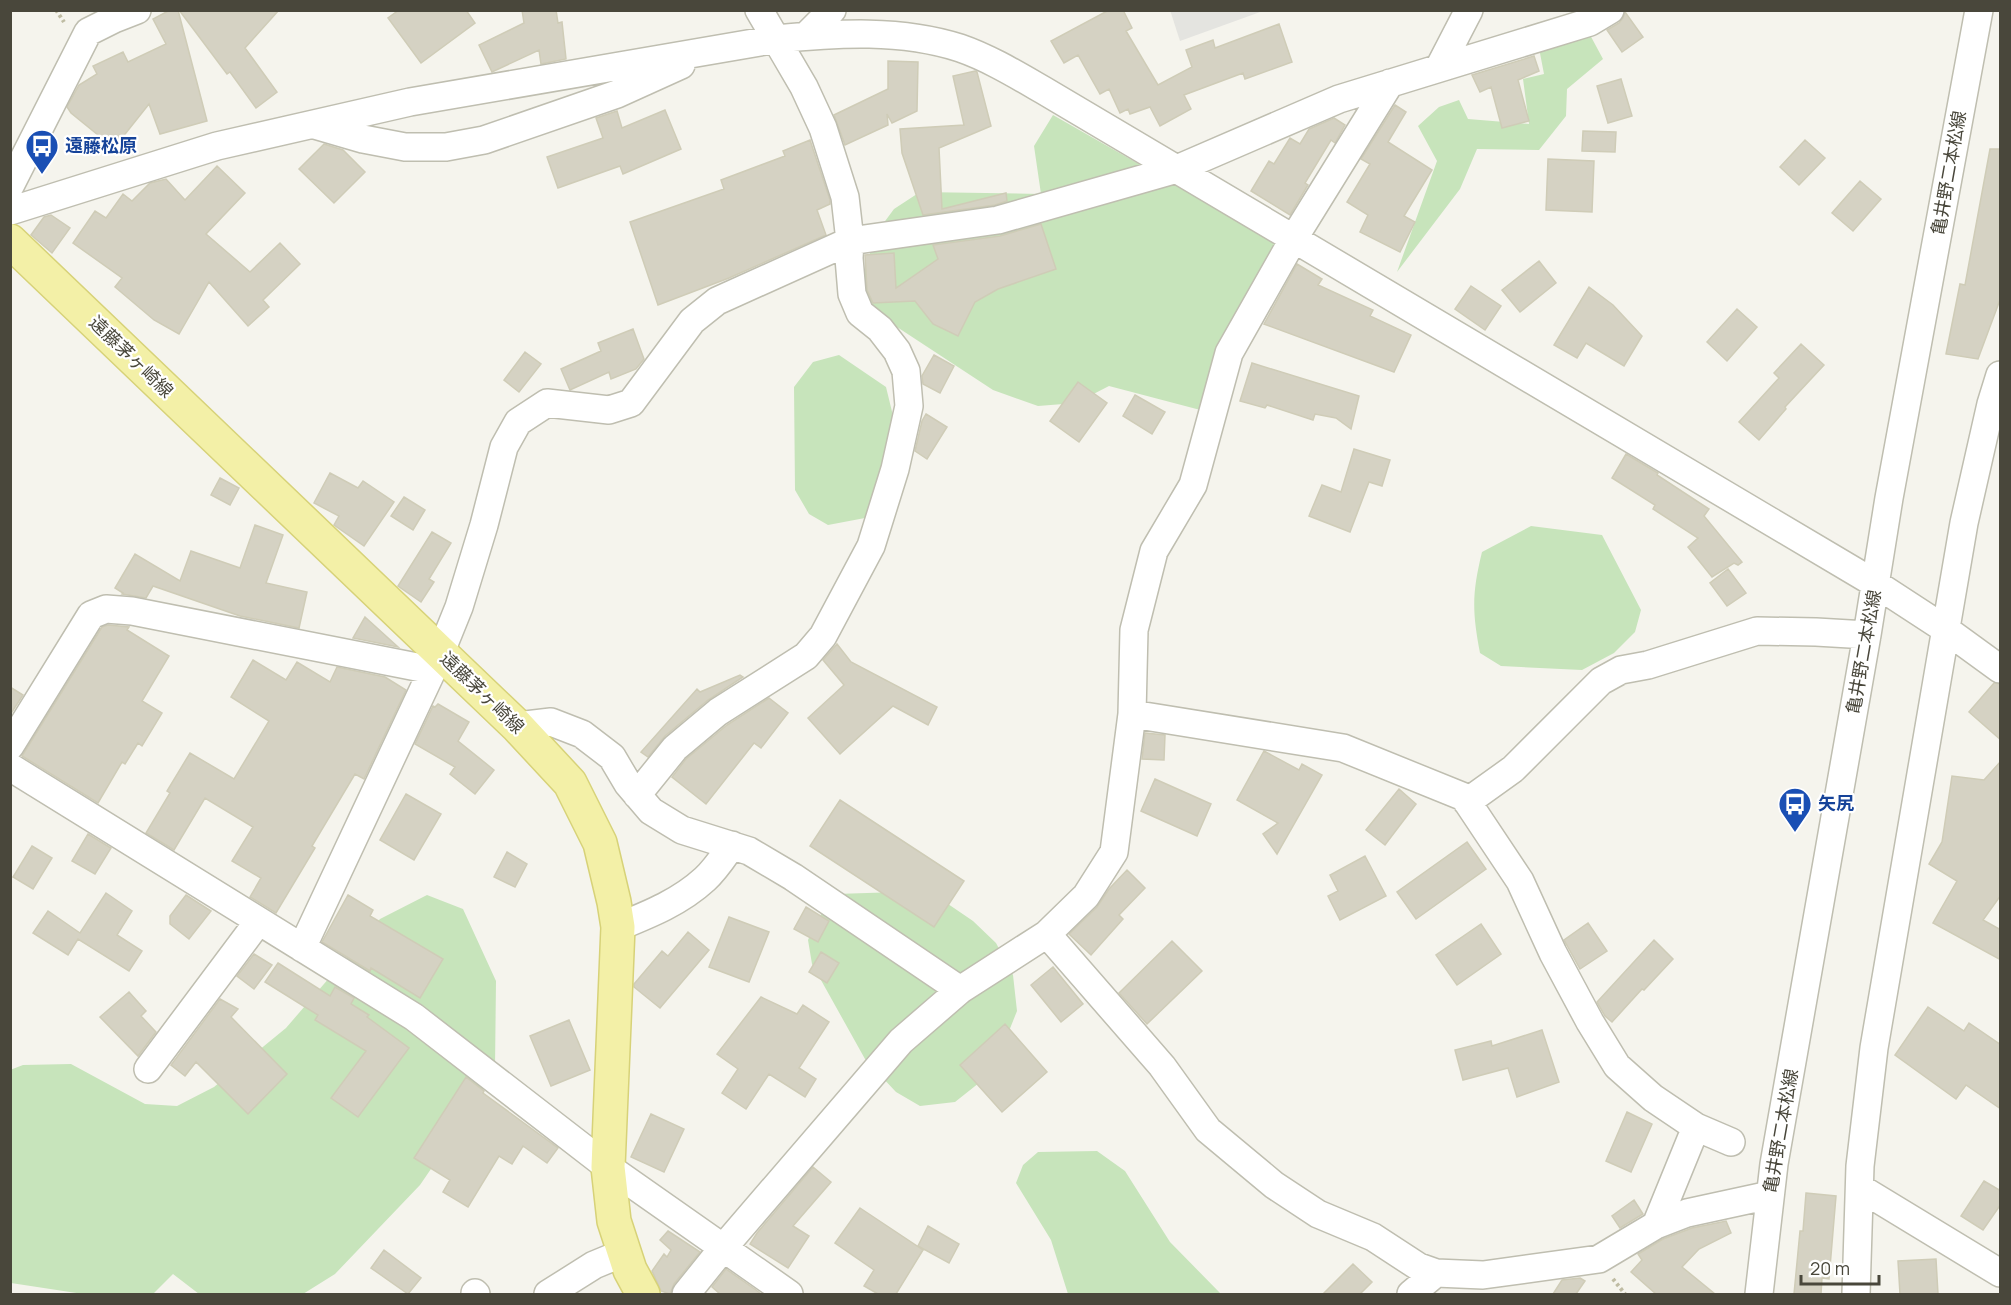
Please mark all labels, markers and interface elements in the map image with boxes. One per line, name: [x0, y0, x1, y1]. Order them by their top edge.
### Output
street label: 亀井野二本松線: [1925, 109, 1971, 237]
bus stop icon: 遠藤松原: [24, 128, 60, 175]
place label: 遠藤松原: [65, 133, 137, 157]
street label: 遠藤茅ヶ崎線: [85, 310, 179, 402]
street label: 亀井野二本松線: [1840, 588, 1886, 716]
street label: 遠藤茅ヶ崎線: [436, 646, 530, 738]
bus stop icon: 矢尻: [1777, 786, 1813, 833]
place label: 矢尻: [1818, 791, 1854, 815]
street label: 亀井野二本松線: [1757, 1067, 1803, 1195]
scale bar: [1801, 1248, 1879, 1286]
text: 20 m: [1810, 1256, 1850, 1280]

